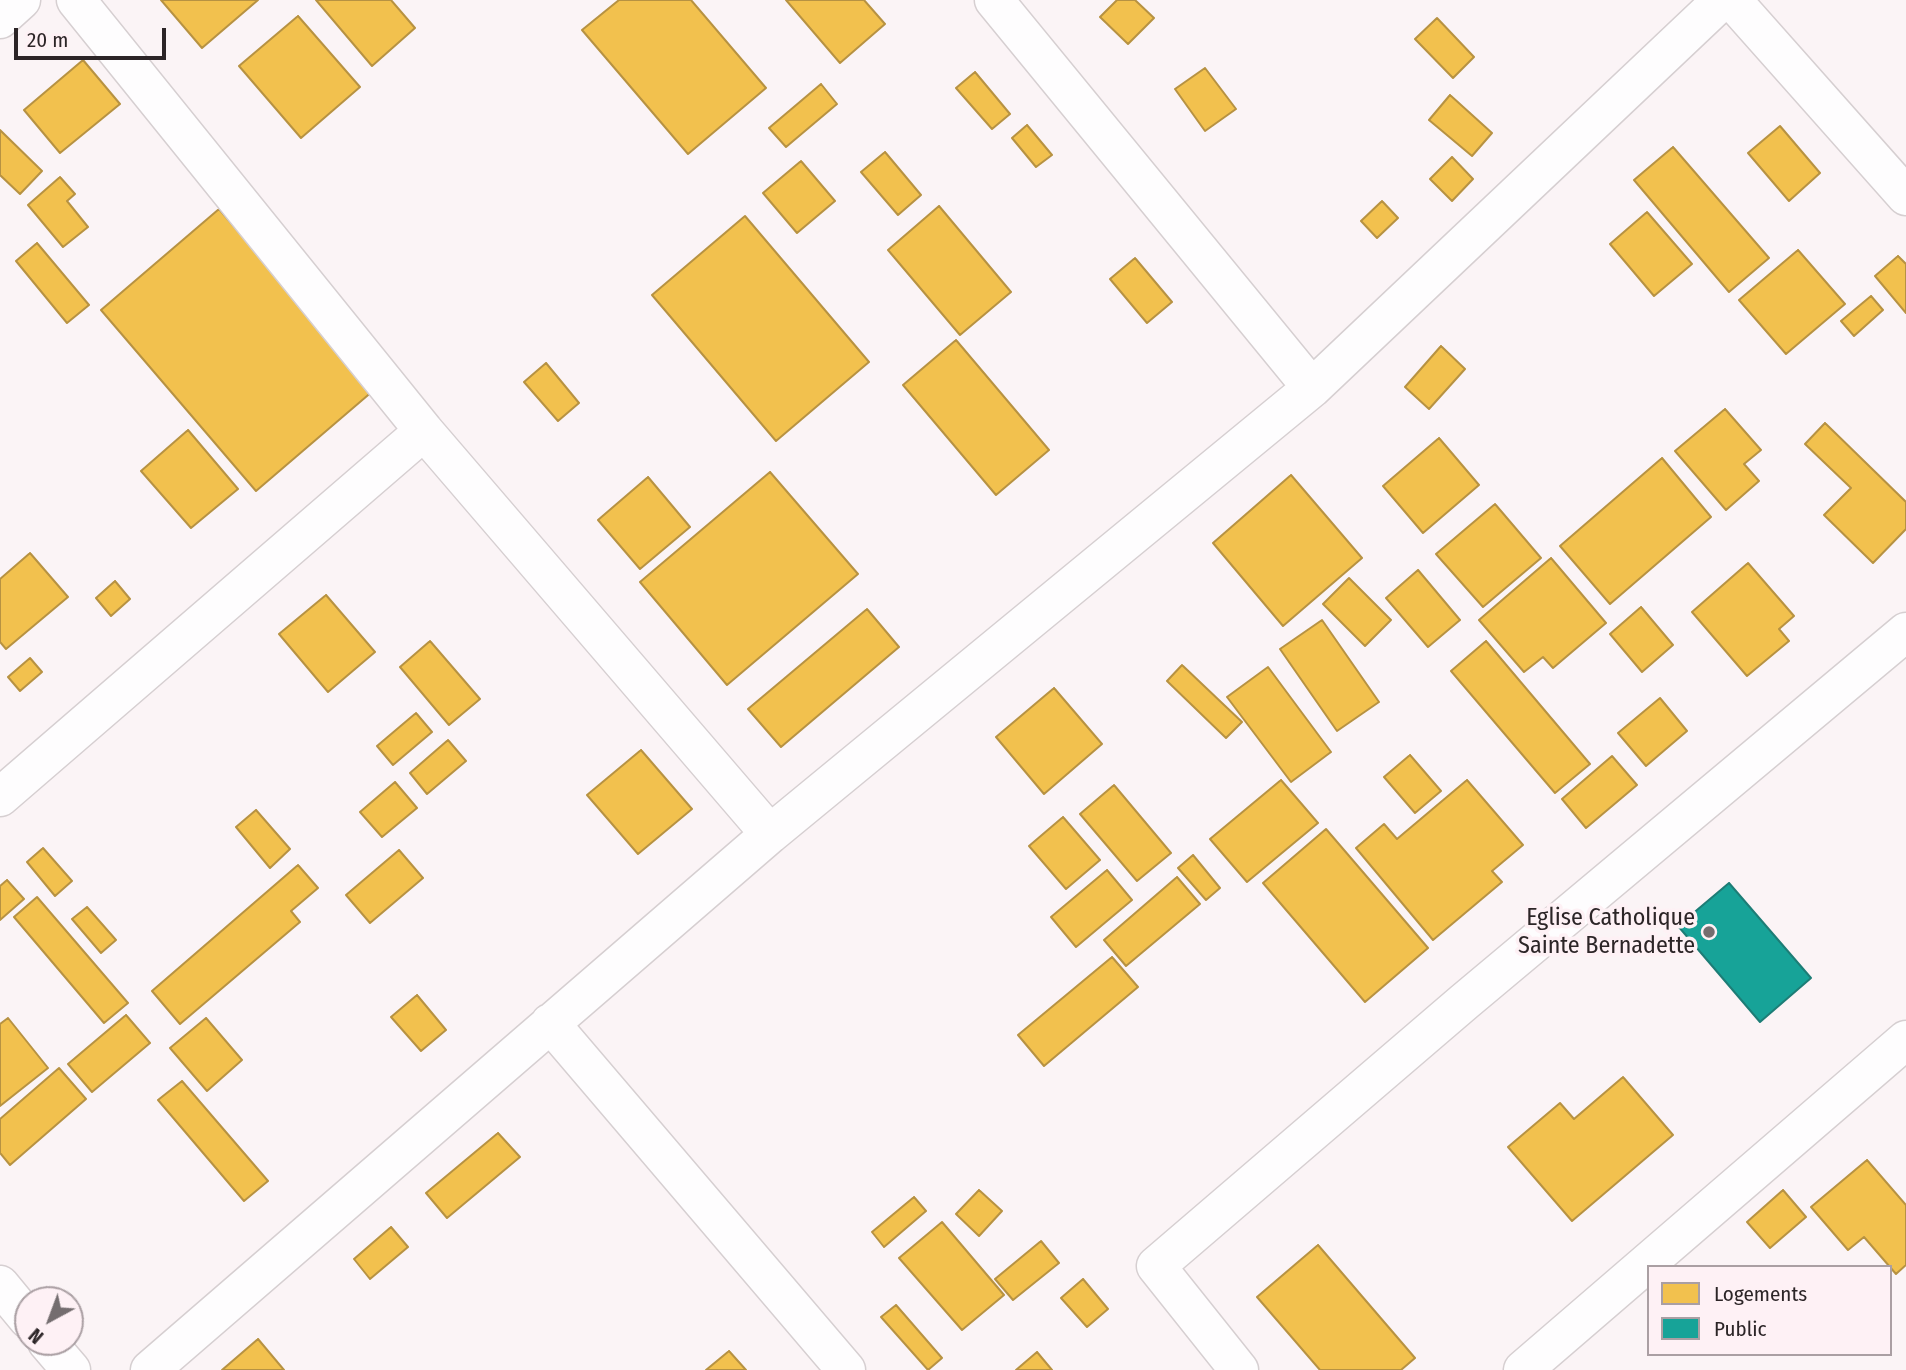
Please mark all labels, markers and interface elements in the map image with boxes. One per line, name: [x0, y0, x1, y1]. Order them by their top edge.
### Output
scale bar: [18, 14, 170, 58]
text: 20 m: [27, 27, 68, 53]
place label: Eglise Catholique Sainte Bernadette: [1518, 904, 1695, 960]
marker: Eglise Catholique Sainte Bernadette: [1701, 924, 1717, 940]
legend: [1647, 1265, 1892, 1356]
text: Logements: [1714, 1281, 1807, 1307]
north arrow: [14, 1286, 84, 1356]
text: Public: [1714, 1316, 1766, 1342]
text: N: [24, 1323, 48, 1348]

